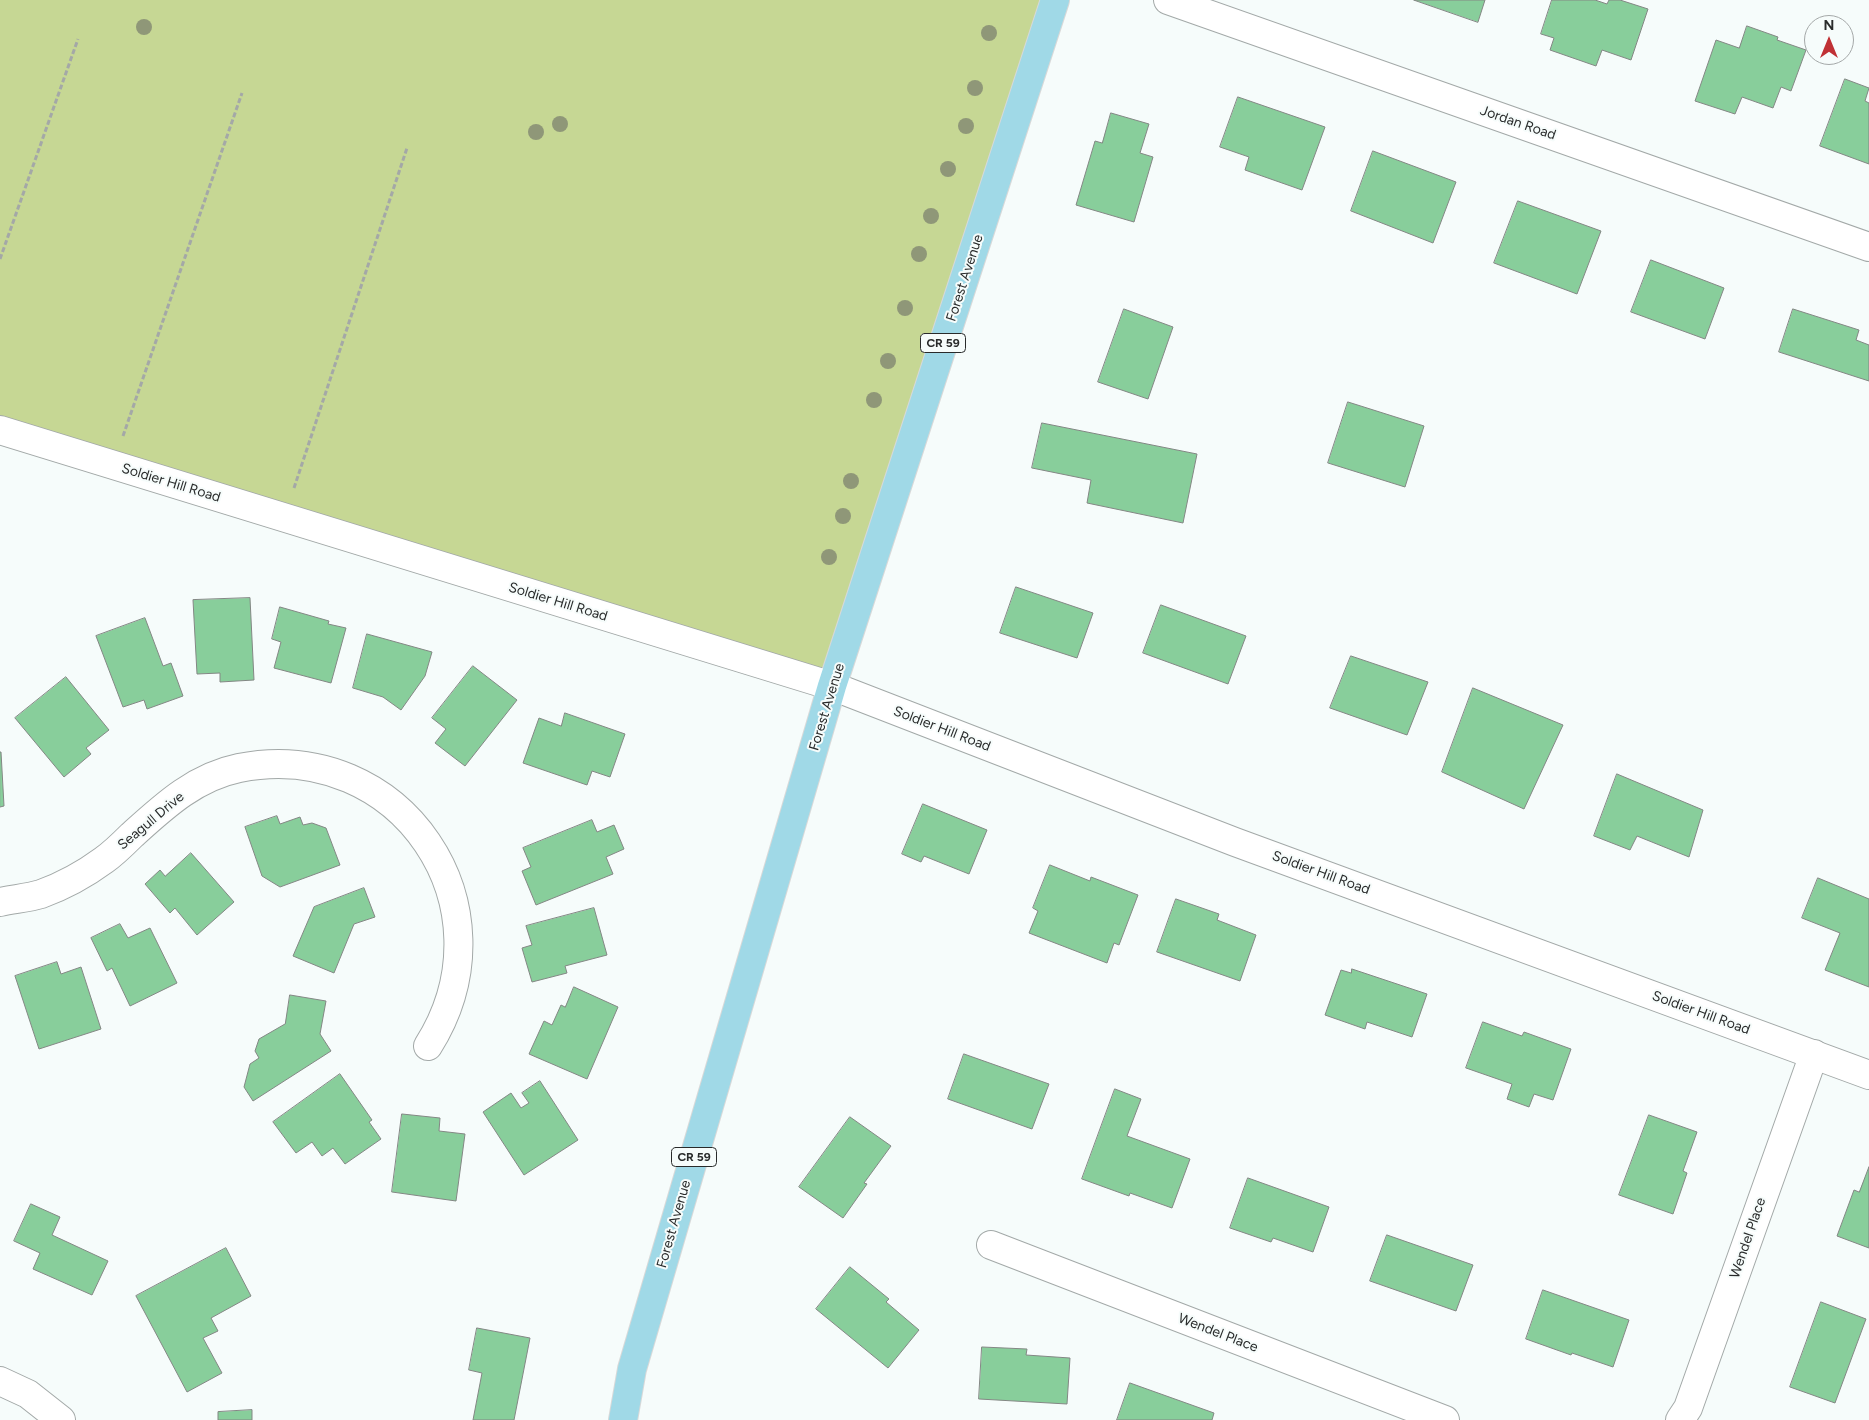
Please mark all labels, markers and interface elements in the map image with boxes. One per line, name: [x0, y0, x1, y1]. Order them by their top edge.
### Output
north arrow: [1804, 15, 1854, 65]
text: N: [1824, 17, 1834, 34]
street label: Jordan Road: [1478, 102, 1558, 144]
street label: Forest Avenue: [943, 232, 987, 324]
road number: CR 59: [920, 333, 966, 352]
street label: Soldier Hill Road: [119, 460, 223, 506]
street label: Soldier Hill Road: [506, 579, 610, 625]
street label: Forest Avenue: [806, 661, 848, 753]
street label: Soldier Hill Road: [891, 703, 993, 755]
street label: Seagull Drive: [114, 788, 188, 854]
street label: Soldier Hill Road: [1270, 848, 1372, 898]
street label: Soldier Hill Road: [1650, 988, 1752, 1038]
road number: CR 59: [672, 1148, 716, 1166]
street label: Forest Avenue: [653, 1178, 695, 1270]
street label: Wendel Place: [1726, 1195, 1770, 1281]
street label: Wendel Place: [1176, 1310, 1260, 1356]

